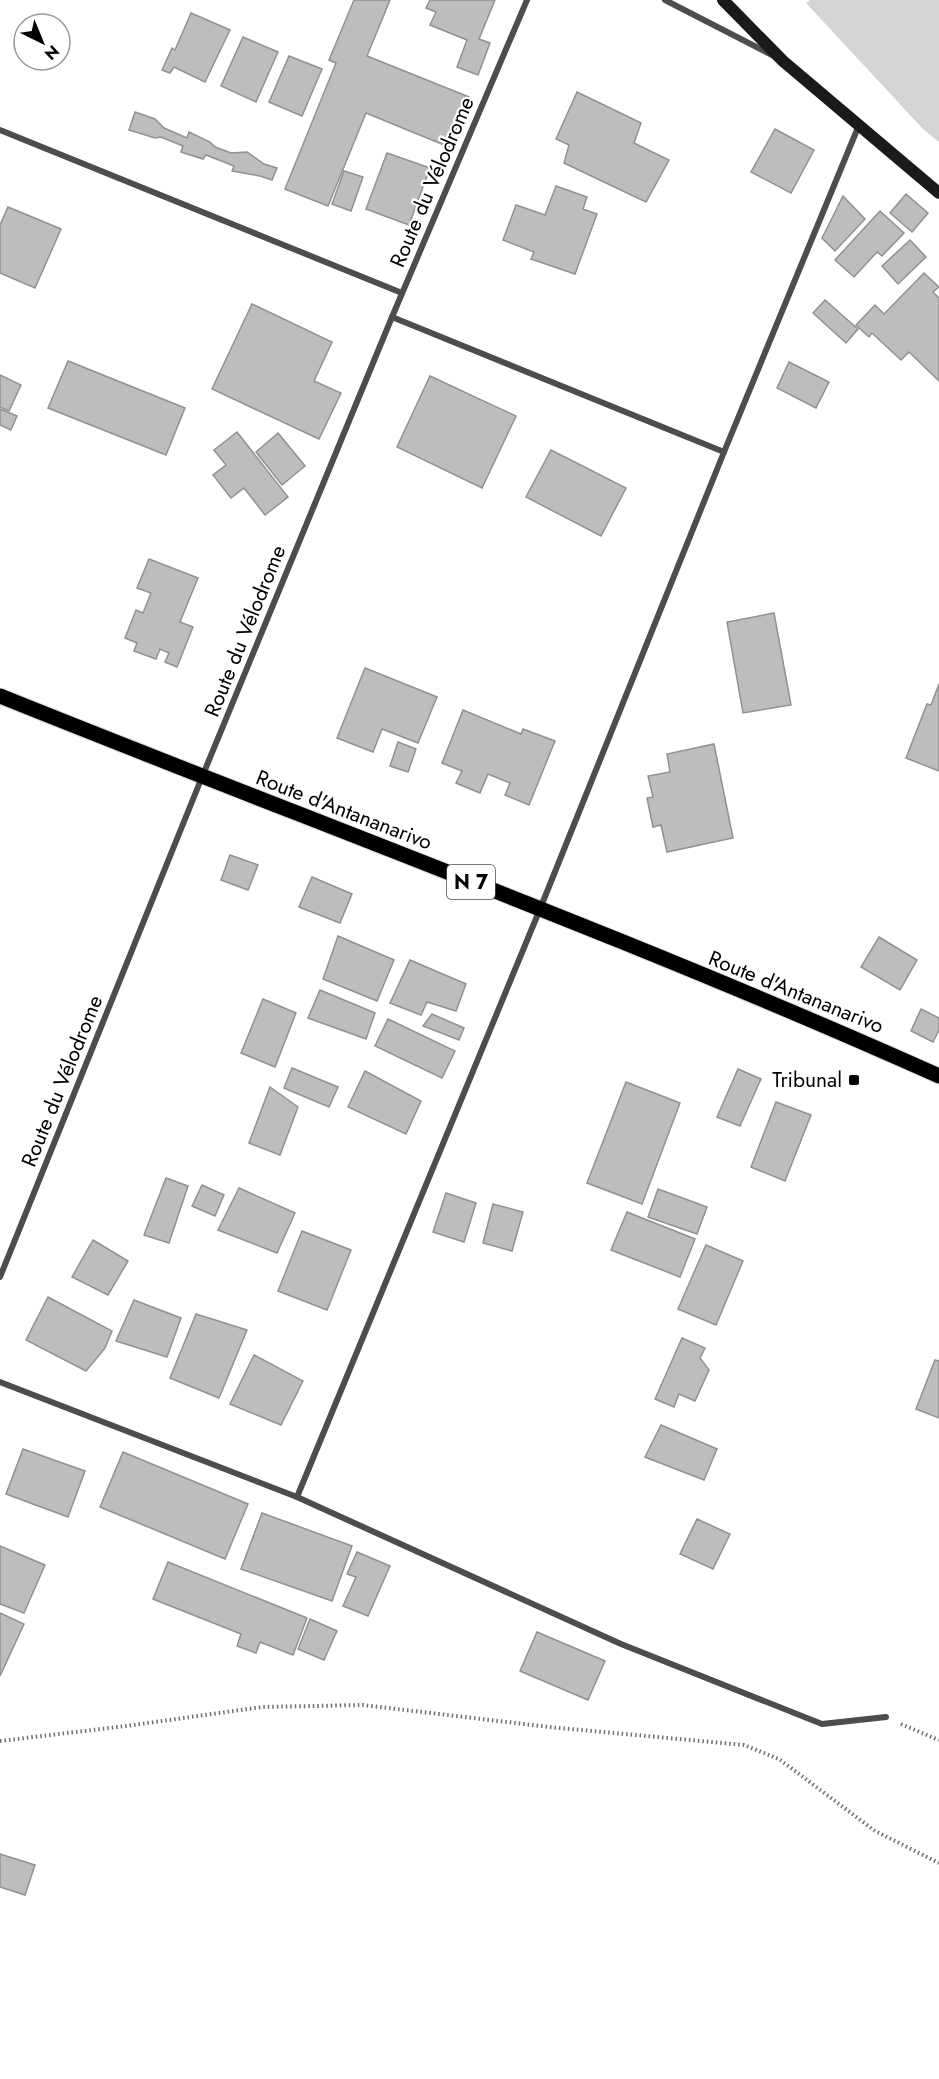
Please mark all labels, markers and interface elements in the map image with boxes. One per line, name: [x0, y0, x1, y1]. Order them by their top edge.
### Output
north arrow: [12, 12, 72, 72]
text: N: [39, 40, 64, 65]
street label: Route du Vélodrome: [383, 92, 482, 272]
street label: Route du Vélodrome: [197, 541, 293, 721]
street label: Route d'Antananarivo: [252, 763, 436, 857]
road number: N 7: [447, 865, 495, 899]
street label: Route d'Antananarivo: [704, 943, 888, 1041]
street label: Route du Vélodrome: [14, 991, 110, 1171]
place label: Tribunal: [772, 1065, 842, 1095]
marker: Tribunal: [847, 1073, 861, 1087]

